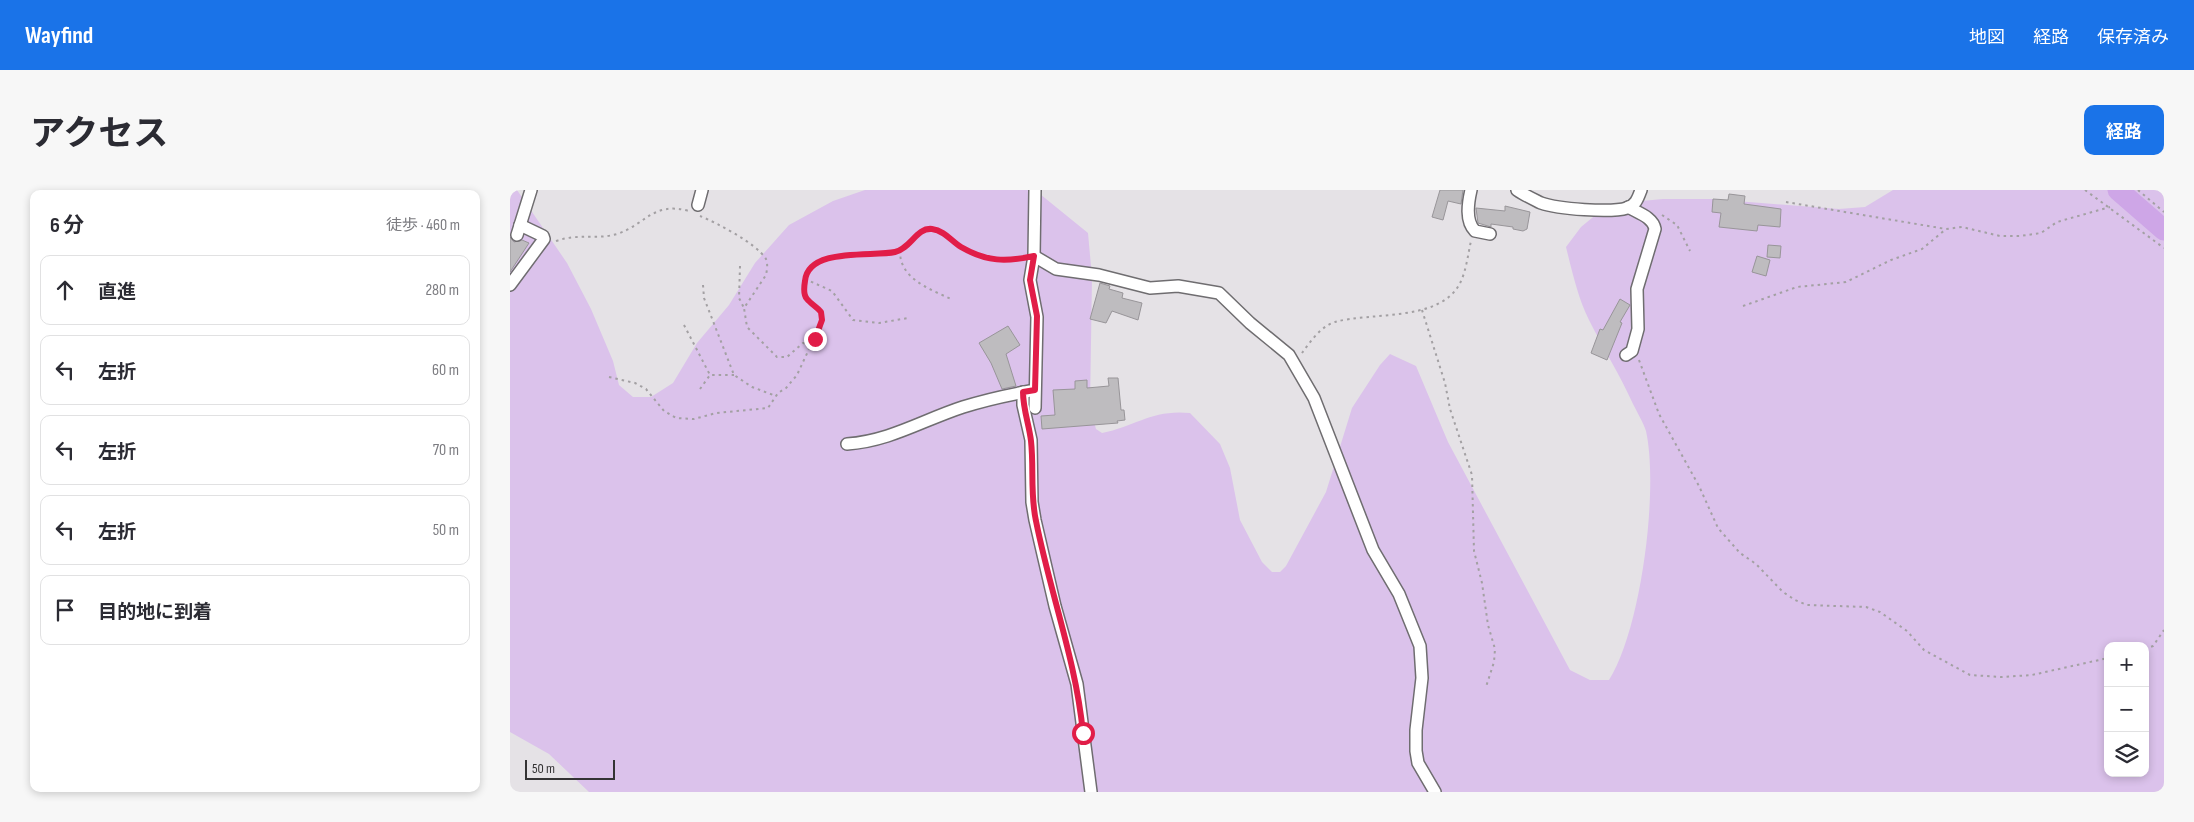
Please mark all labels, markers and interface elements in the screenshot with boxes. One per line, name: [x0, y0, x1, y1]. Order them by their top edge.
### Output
text: Wayfind: [25, 21, 93, 50]
text: 地図: [1969, 27, 2005, 48]
text: 経路: [2033, 27, 2069, 48]
text: 保存済み: [2097, 27, 2169, 48]
button: 経路: [2084, 105, 2164, 155]
text: アクセス: [30, 113, 168, 156]
text: 6 分: [50, 213, 84, 238]
text: 徒歩 · 460 m: [386, 216, 460, 235]
icon: ahead: [51, 276, 79, 304]
text: 直進: [98, 281, 136, 304]
text: 280 m: [425, 281, 459, 300]
route end: [804, 328, 827, 351]
icon: left: [51, 356, 79, 384]
text: 左折: [98, 361, 136, 384]
text: 60 m: [432, 361, 459, 380]
icon: left: [51, 436, 79, 464]
text: 左折: [98, 441, 136, 464]
text: 70 m: [433, 441, 459, 460]
icon: left: [51, 516, 79, 544]
text: 左折: [98, 521, 136, 544]
text: 50 m: [433, 521, 459, 540]
icon: arrive: [51, 596, 79, 624]
text: 目的地に到着: [98, 601, 212, 624]
map controls: [2104, 642, 2149, 777]
button: +: [2104, 642, 2149, 687]
button: −: [2104, 687, 2149, 732]
route start: [1072, 722, 1095, 745]
button: layers: [2104, 732, 2149, 777]
scale bar: [525, 757, 615, 780]
text: 50 m: [532, 760, 555, 777]

